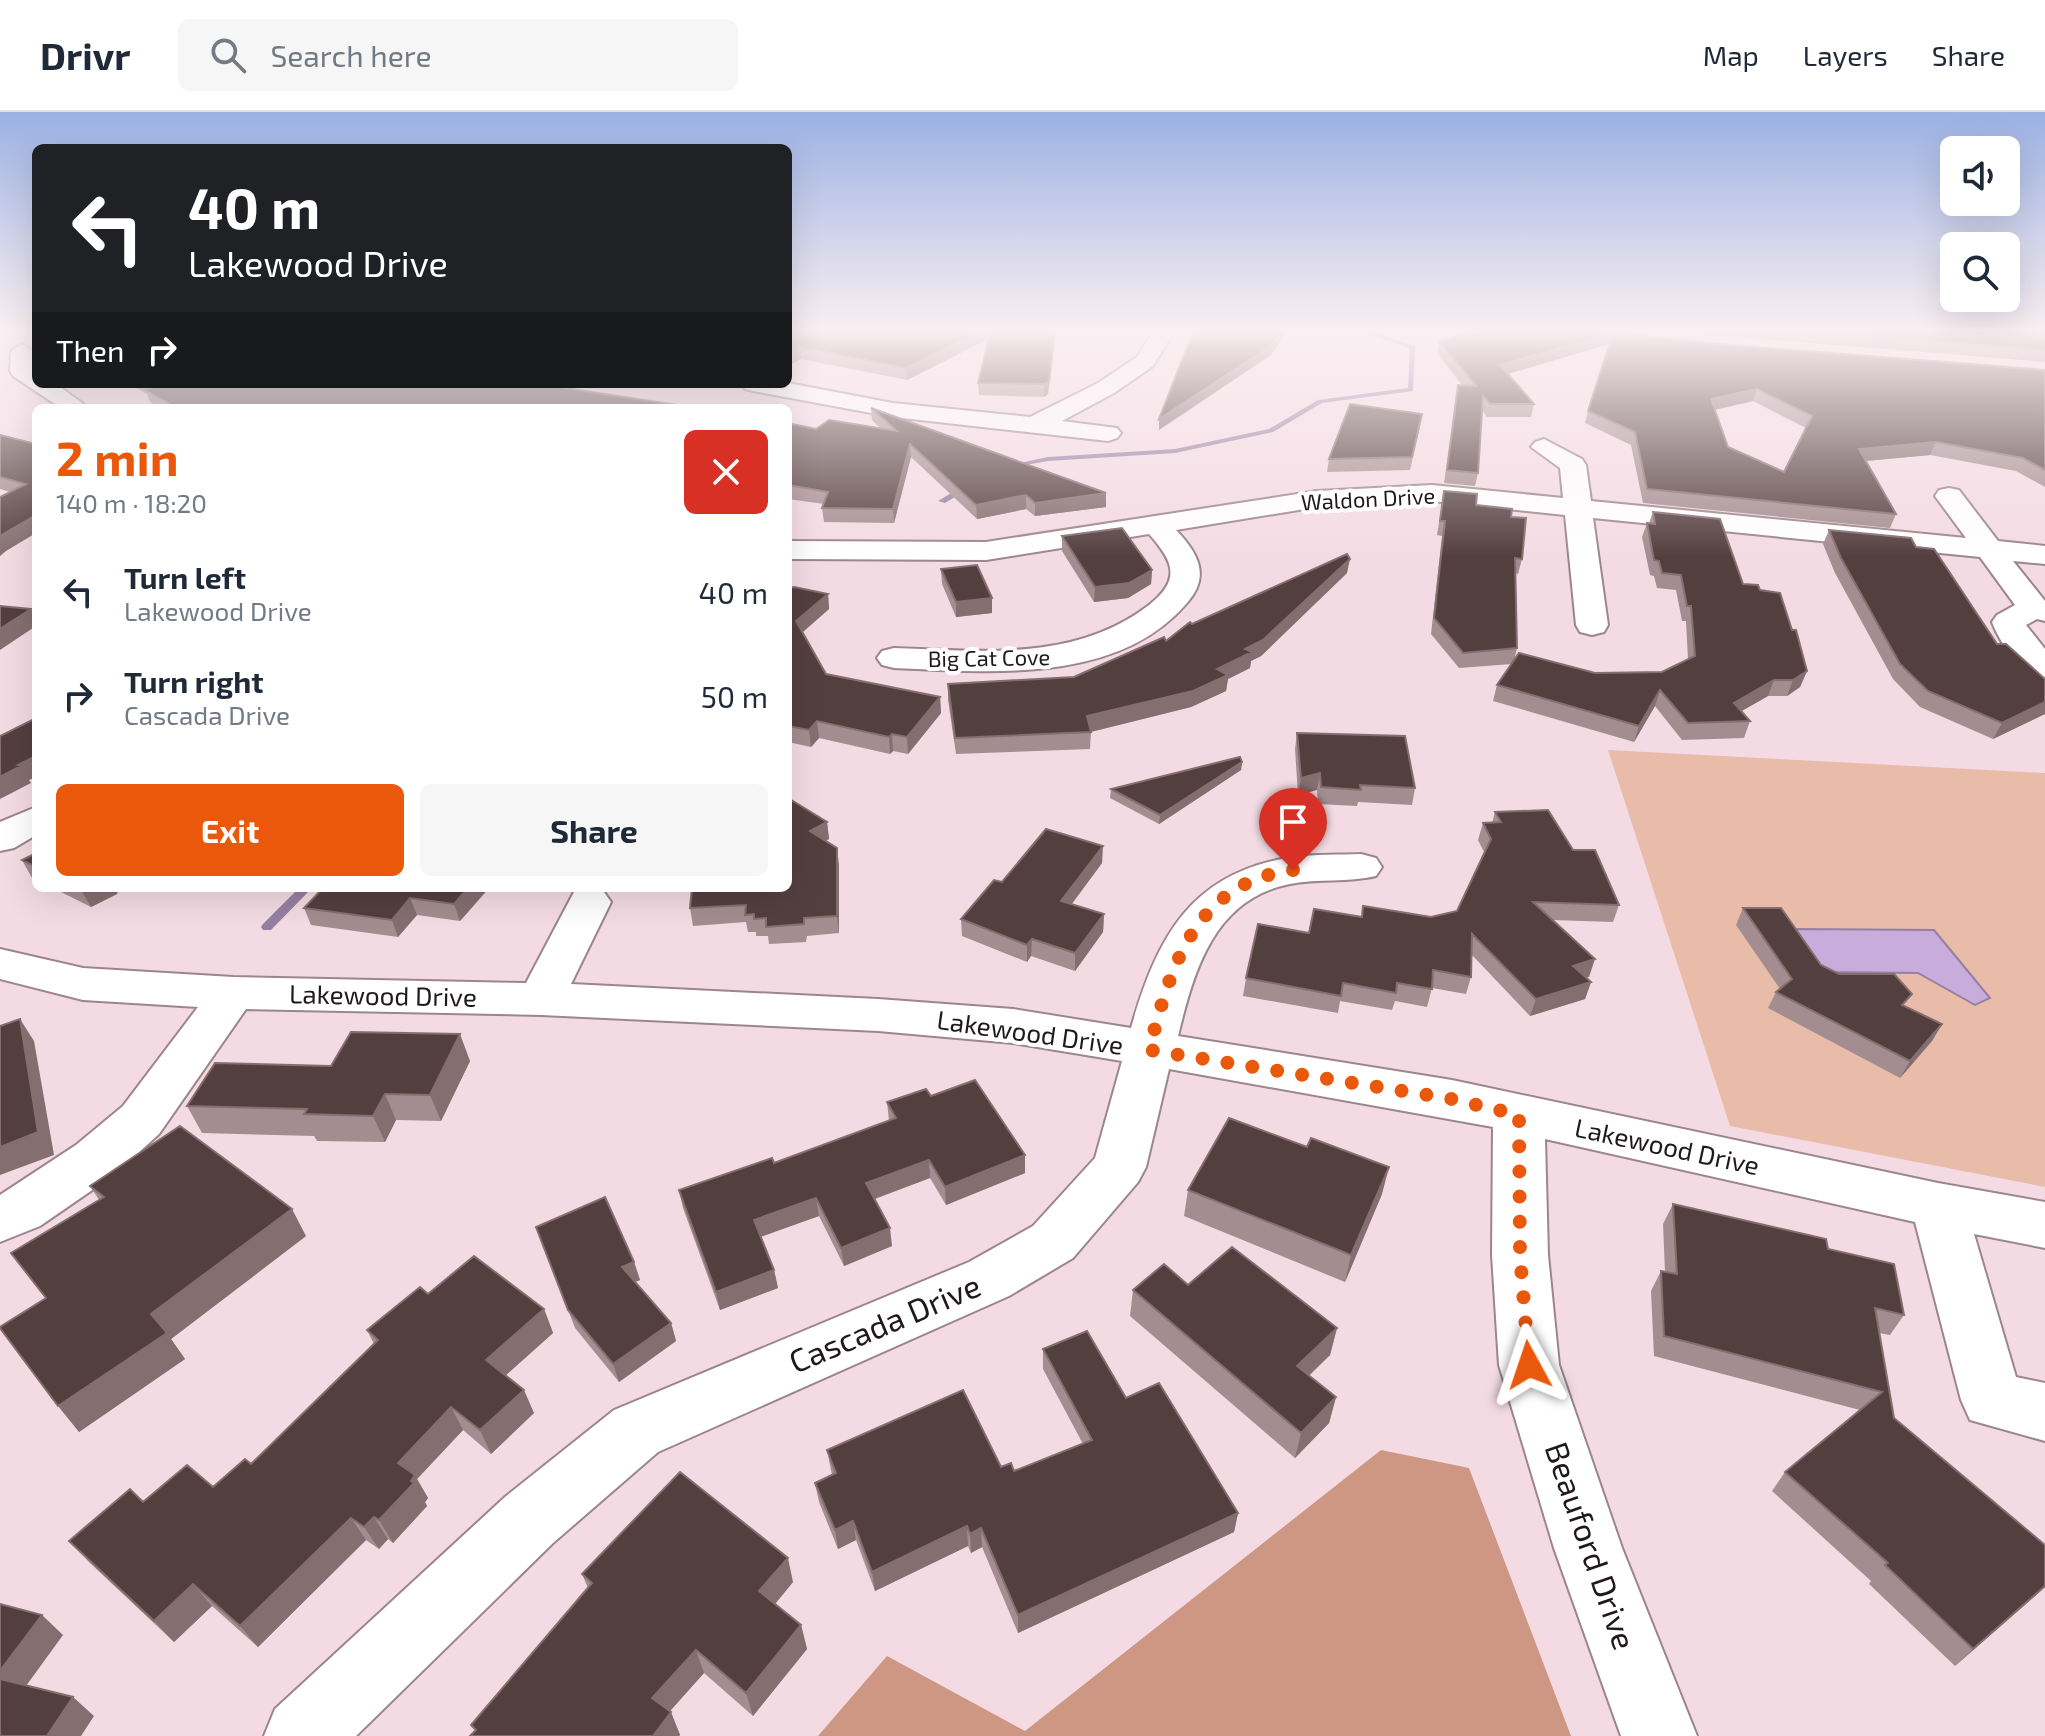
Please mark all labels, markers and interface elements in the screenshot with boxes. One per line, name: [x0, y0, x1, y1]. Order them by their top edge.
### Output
search box: [178, 19, 738, 91]
text: Drivr: [40, 32, 130, 78]
icon: search: [206, 33, 250, 77]
text: Search here: [270, 37, 432, 73]
text: Map: [1703, 38, 1759, 72]
text: Layers: [1803, 38, 1888, 72]
text: Share: [1932, 38, 2005, 72]
map controls: [1940, 136, 2020, 312]
button: sound: [1940, 136, 2020, 216]
text: 40 m: [188, 173, 320, 240]
icon: left: [56, 176, 160, 280]
button: search: [1940, 232, 2020, 312]
text: Lakewood Drive: [188, 241, 448, 284]
icon: right: [140, 328, 184, 372]
text: Then: [56, 332, 124, 368]
text: 2 min: [56, 428, 179, 486]
button: close: [684, 430, 768, 514]
street label: Waldon Drive: [1300, 482, 1436, 514]
text: 140 m · 18:20: [56, 487, 207, 518]
text: Turn left: [124, 559, 246, 595]
icon: left: [56, 570, 100, 614]
text: 40 m: [698, 574, 768, 610]
text: Lakewood Drive: [124, 595, 312, 626]
street label: Big Cat Cove: [928, 643, 1050, 671]
text: Turn right: [124, 663, 264, 699]
icon: right: [56, 674, 100, 718]
text: 50 m: [701, 678, 768, 714]
text: Cascada Drive: [124, 699, 290, 730]
button: Exit: [56, 784, 404, 876]
button: Share: [420, 784, 768, 876]
pin: [1259, 788, 1327, 870]
icon: arrive: [1271, 800, 1315, 844]
street label: Lakewood Drive: [289, 977, 477, 1012]
street label: Lakewood Drive: [935, 1003, 1125, 1060]
street label: Lakewood Drive: [1572, 1111, 1762, 1180]
street label: Cascada Drive: [783, 1265, 986, 1380]
position arrow: [1487, 1323, 1571, 1407]
street label: Beauford Drive: [1539, 1437, 1645, 1654]

